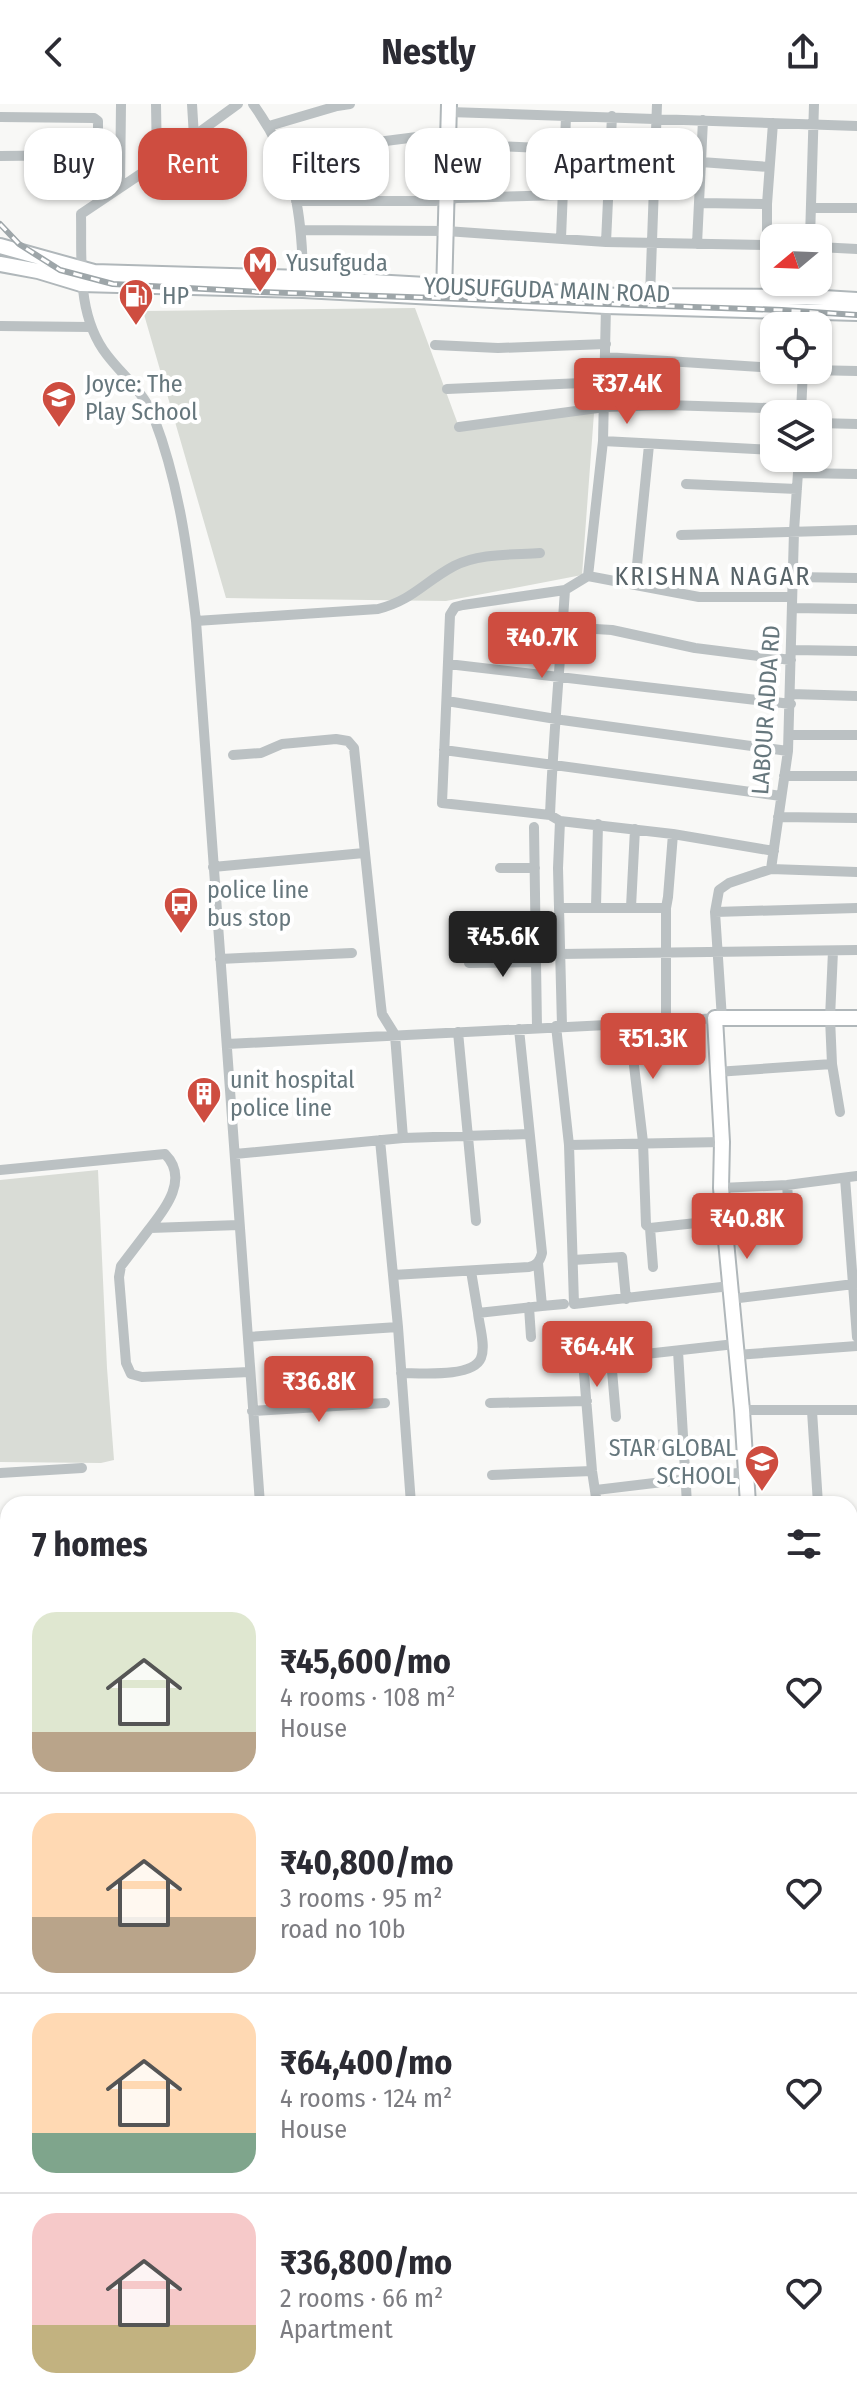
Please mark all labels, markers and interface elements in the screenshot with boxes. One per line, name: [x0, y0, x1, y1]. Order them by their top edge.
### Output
icon: back: [32, 30, 76, 74]
text: Nestly: [381, 30, 476, 74]
icon: share: [781, 30, 825, 74]
chip: Buy: [24, 128, 122, 200]
chip: Rent: [138, 128, 247, 200]
chip: Filters: [263, 128, 389, 200]
chip: New: [405, 128, 510, 200]
chip: Apartment: [526, 128, 703, 200]
north arrow: [760, 224, 832, 296]
map controls: [760, 224, 832, 472]
metro station icon: Yusufguda: [241, 244, 279, 294]
place label: Yusufguda: [286, 249, 388, 277]
street label: YOUSUFGUDA MAIN ROAD: [423, 272, 671, 308]
fuel station icon: HP: [117, 277, 155, 327]
place label: HP: [162, 282, 189, 310]
button: locate: [760, 312, 832, 384]
pin: ₹37.4K: [562, 358, 692, 426]
text: ₹37.4K: [592, 368, 662, 399]
place label: Joyce: The Play School: [85, 370, 198, 426]
school or university icon: Joyce: The Play School: [40, 379, 78, 429]
button: layers: [760, 400, 832, 472]
district label: KRISHNA NAGAR: [615, 561, 811, 592]
pin: ₹40.7K: [477, 612, 607, 680]
text: ₹40.7K: [506, 622, 578, 653]
street label: LABOUR ADDA RD: [746, 624, 786, 796]
place label: police line bus stop: [207, 876, 309, 932]
bus stop icon: police line bus stop: [162, 885, 200, 935]
pin: ₹45.6K: [438, 911, 568, 979]
text: ₹45.6K: [467, 921, 539, 952]
pin: ₹51.3K: [588, 1013, 718, 1081]
text: ₹51.3K: [619, 1023, 687, 1054]
place label: unit hospital police line: [230, 1066, 355, 1122]
building icon: unit hospital police line: [185, 1075, 223, 1125]
pin: ₹40.8K: [682, 1193, 812, 1261]
text: ₹40.8K: [710, 1203, 784, 1234]
pin: ₹64.4K: [532, 1321, 662, 1389]
text: ₹64.4K: [560, 1331, 634, 1362]
pin: ₹36.8K: [254, 1356, 384, 1424]
text: ₹36.8K: [282, 1366, 356, 1397]
place label: STAR GLOBAL SCHOOL: [609, 1434, 736, 1490]
school or university icon: STAR GLOBAL SCHOOL: [743, 1443, 781, 1493]
icon: filters: [782, 1522, 826, 1566]
text: 7 homes: [32, 1524, 148, 1565]
text: ₹45,600/mo: [280, 1641, 451, 1682]
icon: home: [96, 1644, 192, 1740]
icon: heart: [782, 1670, 826, 1714]
text: 4 rooms · 108 m²: [280, 1682, 455, 1713]
text: House: [280, 1713, 347, 1744]
text: ₹40,800/mo: [280, 1842, 454, 1883]
icon: home: [96, 1845, 192, 1941]
icon: heart: [782, 1871, 826, 1915]
text: 3 rooms · 95 m²: [280, 1883, 442, 1914]
text: road no 10b: [280, 1914, 406, 1945]
text: ₹64,400/mo: [280, 2042, 452, 2083]
icon: home: [96, 2045, 192, 2141]
icon: heart: [782, 2071, 826, 2115]
text: 4 rooms · 124 m²: [280, 2083, 452, 2114]
text: House: [280, 2114, 347, 2145]
text: ₹36,800/mo: [280, 2242, 452, 2283]
icon: home: [96, 2245, 192, 2341]
icon: heart: [782, 2271, 826, 2315]
text: 2 rooms · 66 m²: [280, 2283, 443, 2314]
text: Apartment: [280, 2314, 393, 2345]

